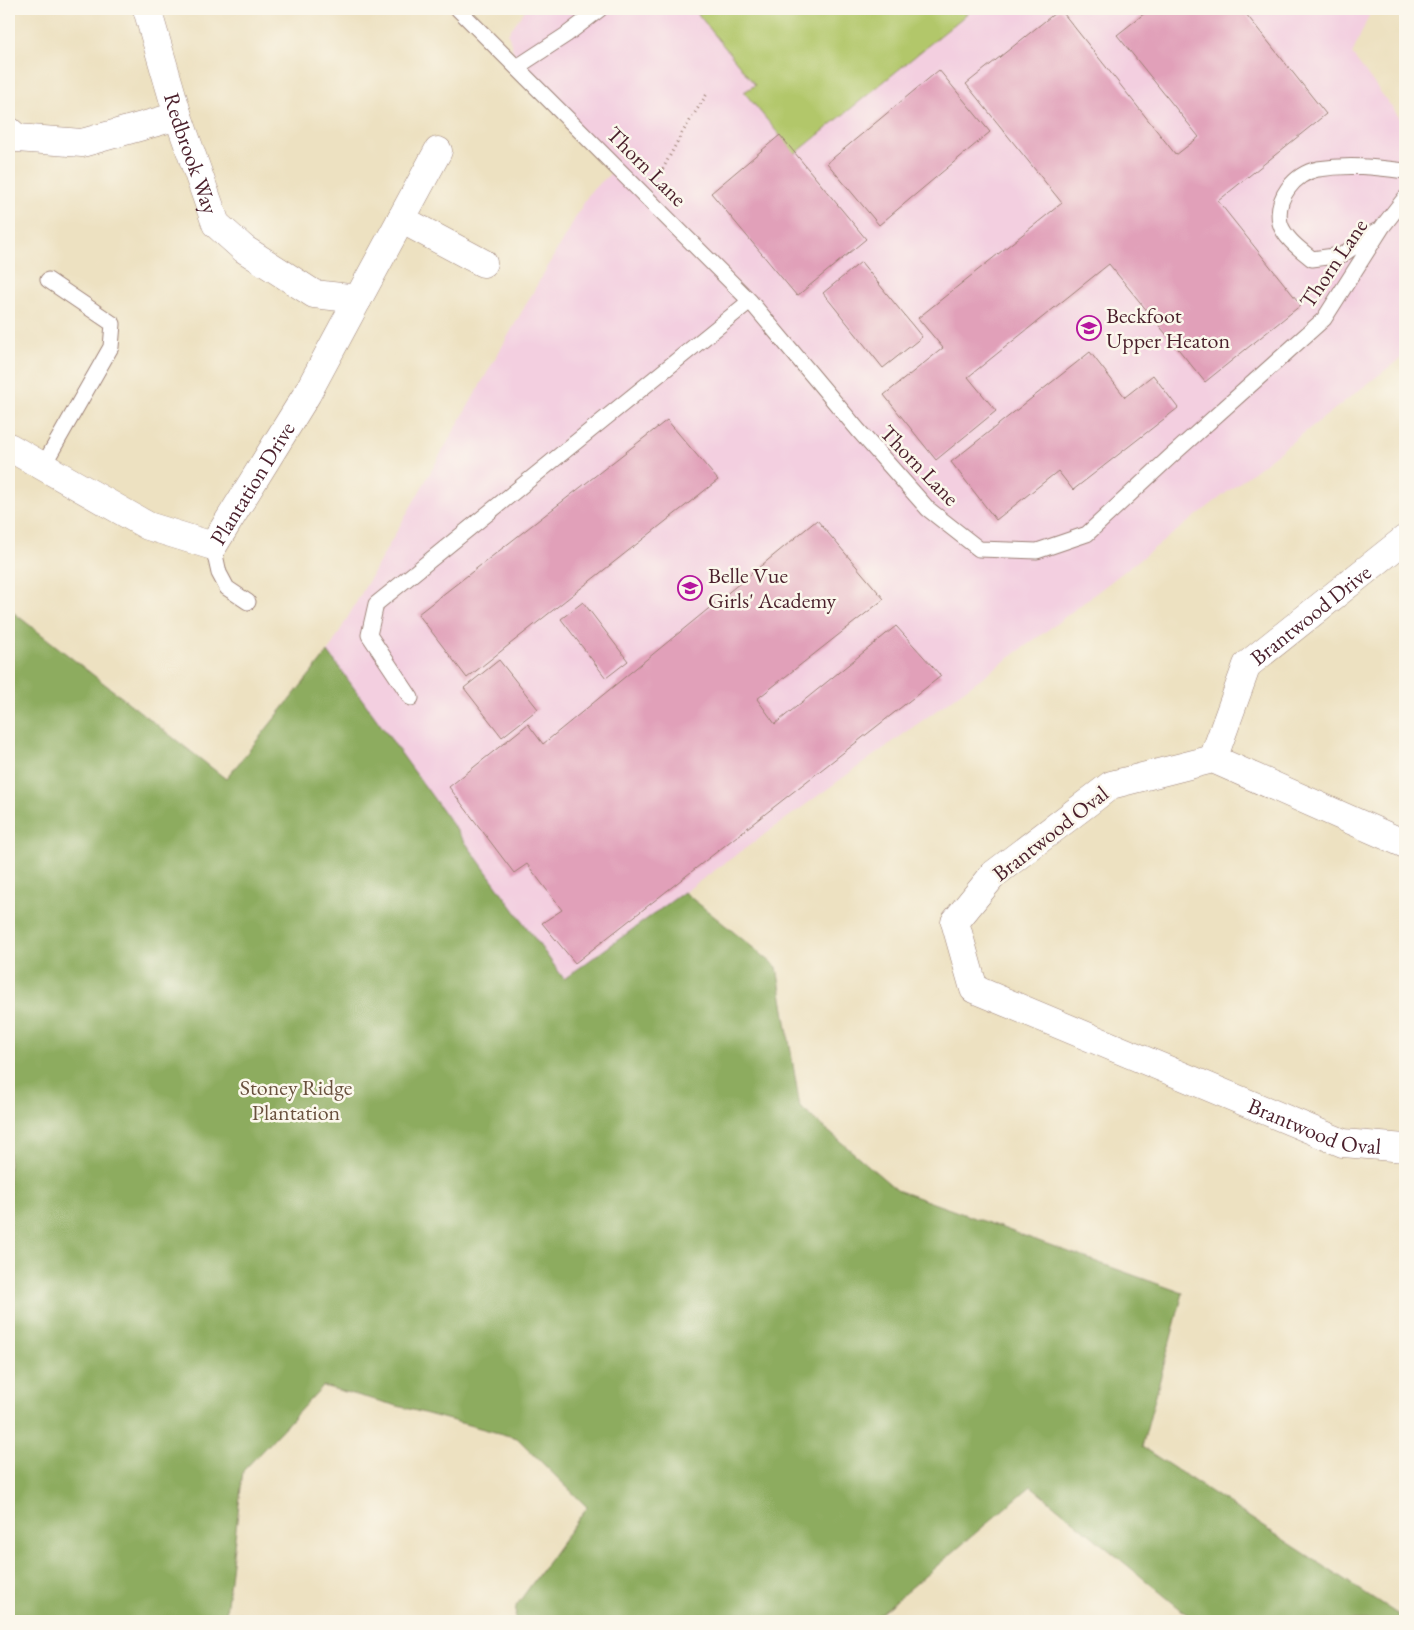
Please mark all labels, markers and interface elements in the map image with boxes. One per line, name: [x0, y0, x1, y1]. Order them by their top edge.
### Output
street label: Redbrook Way: [157, 90, 225, 218]
street label: Thorn Lane: [600, 120, 693, 213]
street label: Thorn Lane: [1293, 212, 1374, 314]
place label: Beckfoot Upper Heaton: [1106, 301, 1230, 355]
school or university icon: Beckfoot Upper Heaton: [1076, 315, 1102, 341]
street label: Plantation Drive: [203, 416, 302, 550]
street label: Thorn Lane: [874, 419, 966, 512]
street label: Brantwood Drive: [1244, 558, 1377, 672]
place label: Belle Vue Girls' Academy: [708, 561, 837, 615]
school or university icon: Belle Vue Girls' Academy: [677, 575, 703, 601]
street label: Brantwood Oval: [986, 779, 1114, 888]
park label: Stoney Ridge Plantation: [240, 1073, 353, 1127]
street label: Brantwood Oval: [1244, 1091, 1382, 1161]

